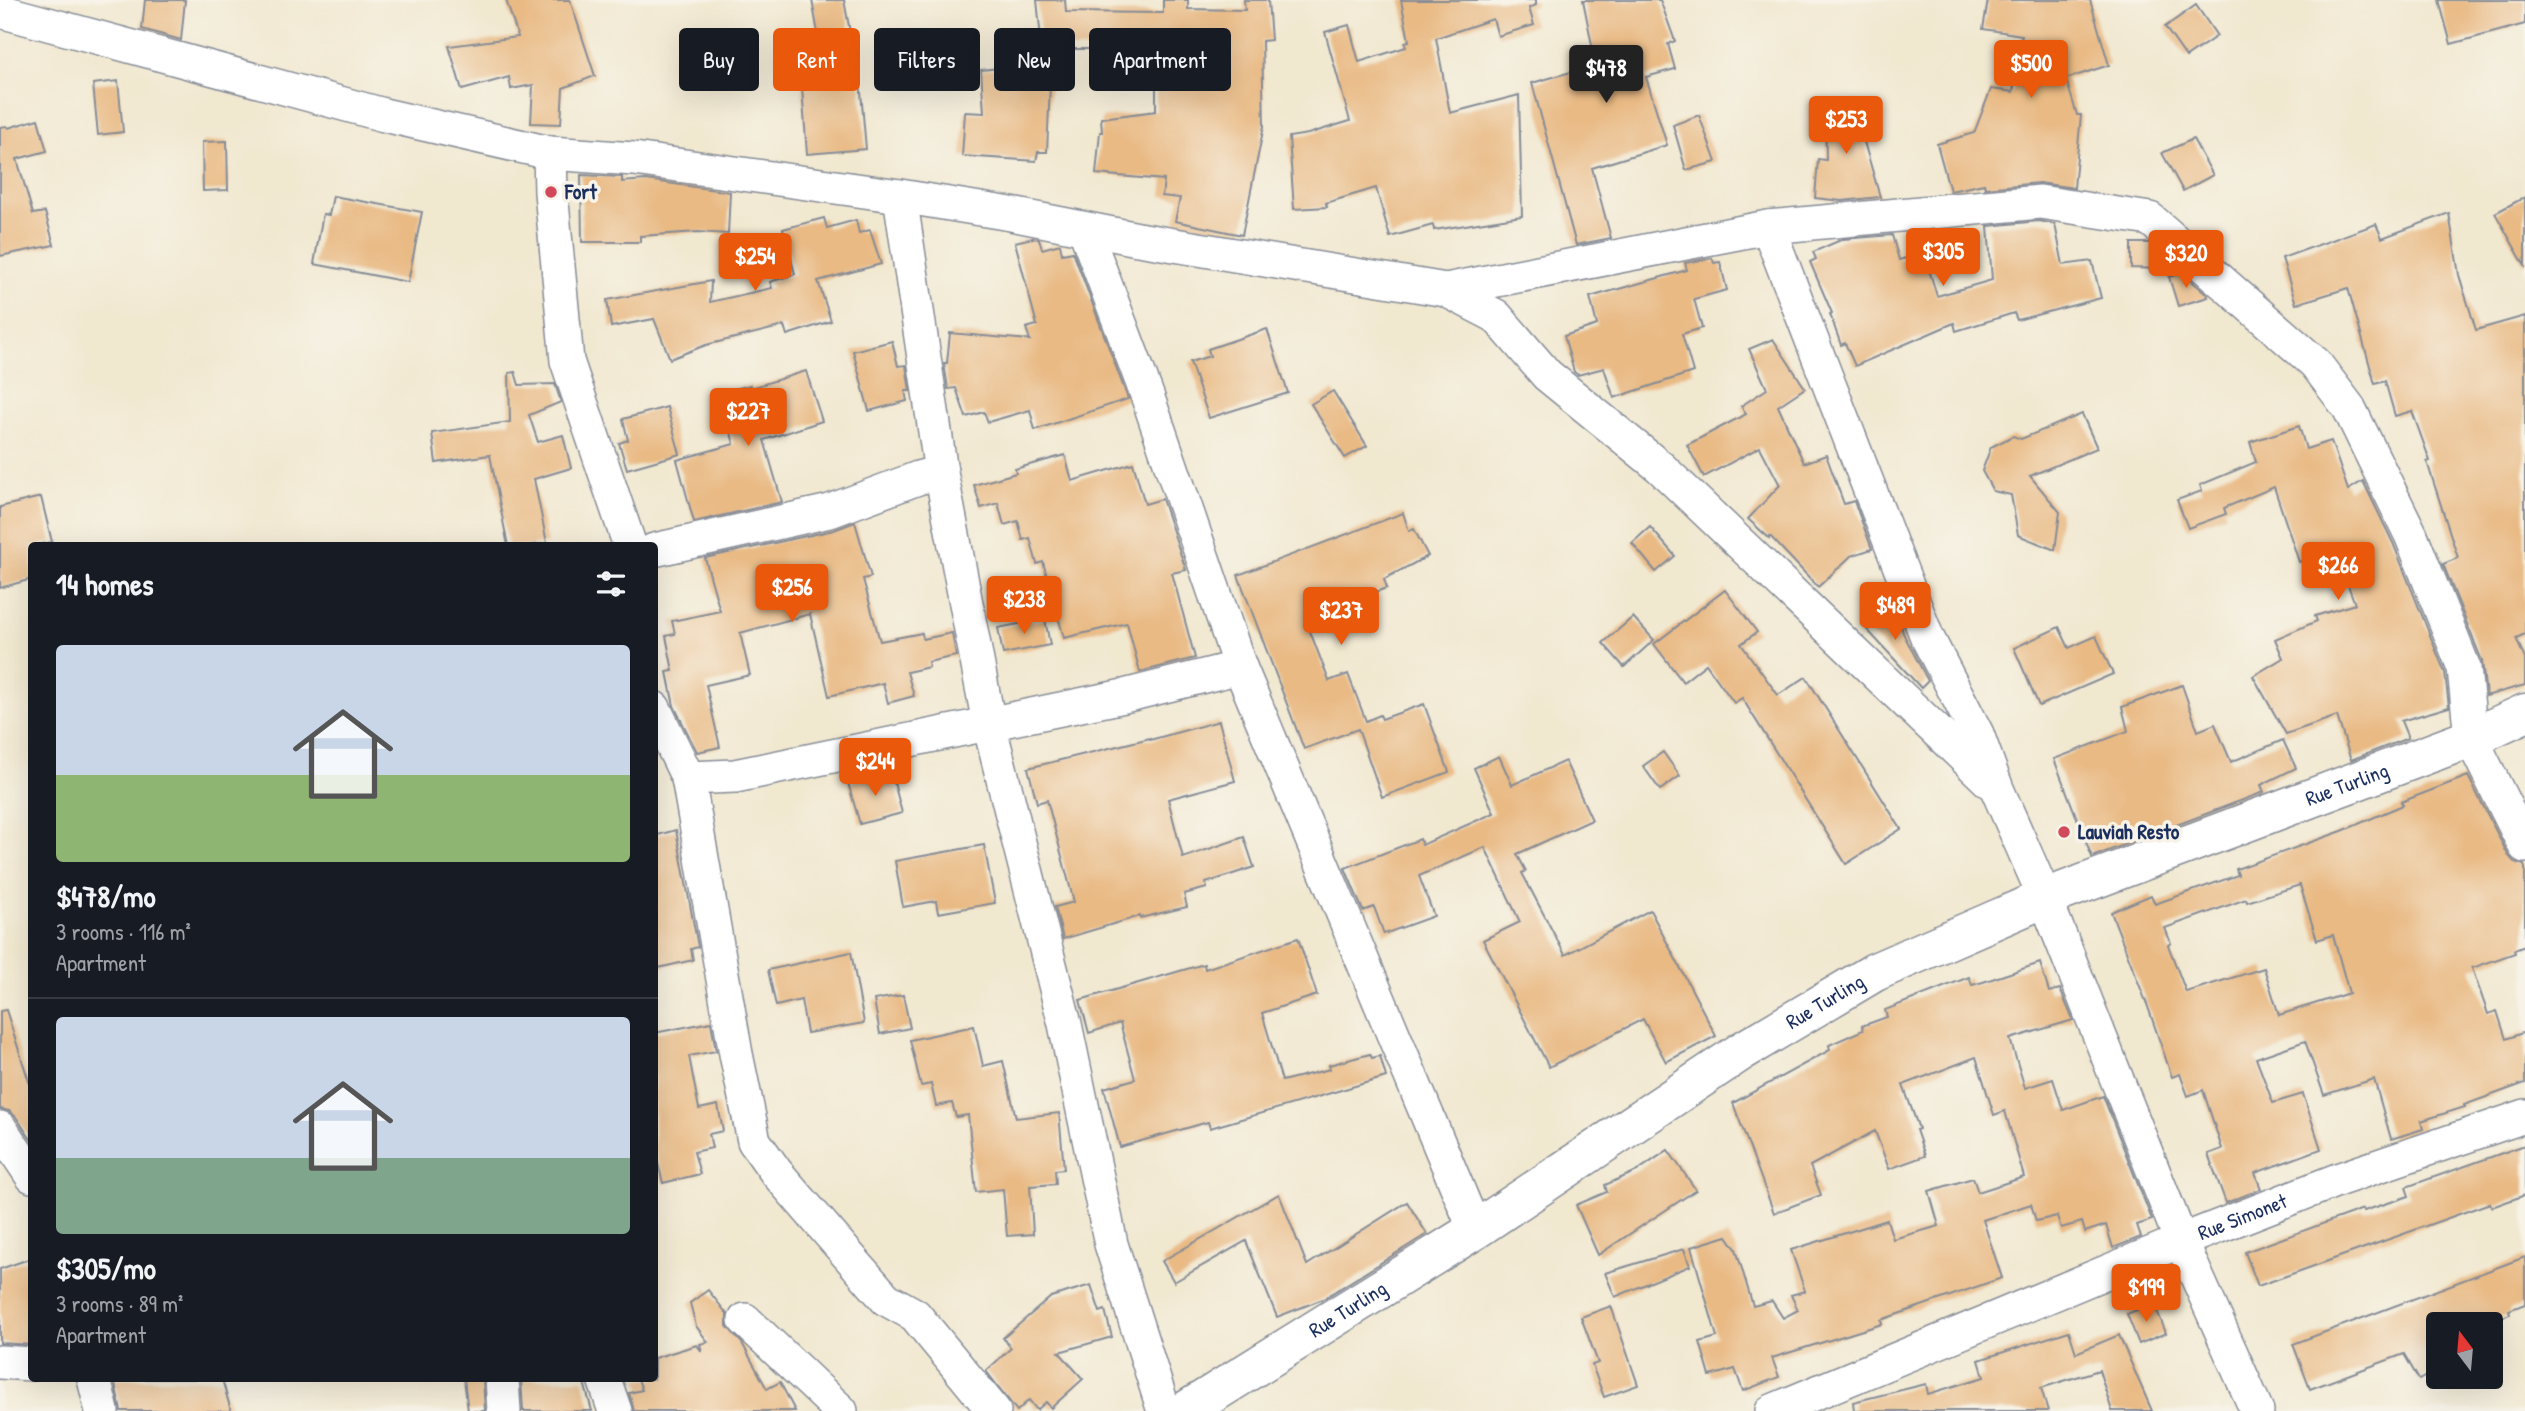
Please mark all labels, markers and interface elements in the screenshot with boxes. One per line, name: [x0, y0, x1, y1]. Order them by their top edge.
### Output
chip: Buy: [679, 28, 759, 91]
chip: Rent: [773, 28, 860, 91]
chip: Filters: [874, 28, 980, 91]
chip: New: [994, 28, 1075, 91]
chip: Apartment: [1089, 28, 1231, 91]
pin: $500: [1990, 41, 2072, 100]
pin: $478: [1565, 46, 1647, 105]
text: $500: [2010, 47, 2052, 78]
text: $478: [1585, 52, 1627, 83]
pin: $253: [1805, 96, 1887, 156]
text: $253: [1825, 103, 1867, 134]
place label: Fort: [564, 177, 597, 206]
marker: Fort: [543, 184, 559, 200]
pin: $305: [1902, 229, 1984, 288]
pin: $320: [2145, 230, 2227, 290]
pin: $254: [714, 233, 796, 293]
text: $305: [1922, 235, 1964, 266]
text: $320: [2164, 237, 2208, 268]
text: $254: [735, 240, 775, 271]
pin: $227: [707, 388, 789, 448]
text: $227: [726, 395, 770, 426]
pin: $266: [2297, 542, 2379, 602]
text: $266: [2318, 549, 2358, 580]
text: 14 homes: [56, 564, 154, 604]
pin: $256: [751, 564, 833, 624]
icon: filters: [592, 565, 630, 603]
text: $256: [771, 571, 813, 602]
pin: $238: [983, 576, 1065, 636]
pin: $489: [1854, 582, 1936, 642]
text: $238: [1003, 583, 1045, 614]
pin: $237: [1300, 588, 1382, 647]
text: $489: [1876, 589, 1914, 620]
text: $237: [1319, 594, 1363, 625]
icon: home: [280, 691, 406, 817]
pin: $244: [834, 738, 916, 798]
text: $244: [855, 745, 895, 776]
street label: Rue Turling: [2301, 755, 2392, 813]
place label: Lauviah Resto: [2078, 817, 2180, 846]
marker: Lauviah Resto: [2056, 824, 2072, 840]
text: $478/mo: [56, 876, 155, 916]
text: 3 rooms · 116 m²: [56, 916, 191, 947]
text: Apartment: [56, 947, 146, 978]
street label: Rue Turling: [1780, 967, 1870, 1036]
icon: home: [280, 1063, 406, 1189]
street label: Rue Simonet: [2194, 1186, 2292, 1247]
text: $305/mo: [56, 1248, 156, 1288]
pin: $199: [2105, 1264, 2187, 1324]
text: $199: [2128, 1271, 2164, 1302]
street label: Rue Turling: [1303, 1274, 1392, 1344]
text: 3 rooms · 89 m²: [56, 1288, 183, 1319]
north arrow: [2426, 1312, 2502, 1390]
map controls: [2426, 1312, 2503, 1389]
text: Apartment: [56, 1319, 146, 1350]

